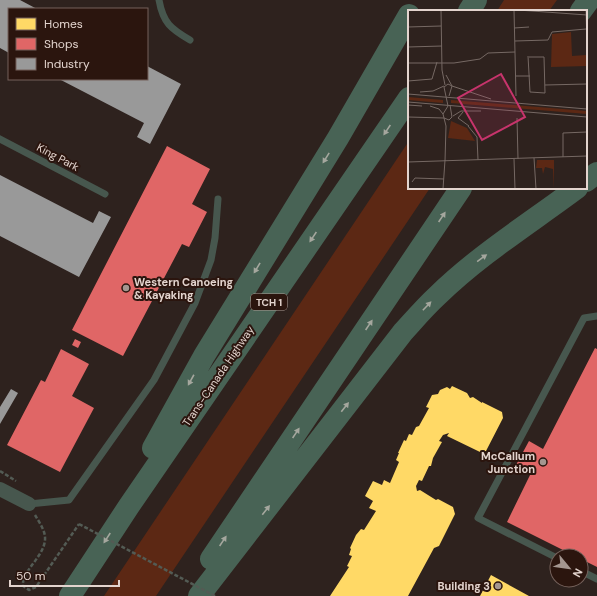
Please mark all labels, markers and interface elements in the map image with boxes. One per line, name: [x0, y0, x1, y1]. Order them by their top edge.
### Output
legend: [8, 8, 148, 80]
inset map: [408, 10, 587, 189]
text: Homes: [44, 16, 83, 32]
text: Shops: [44, 36, 79, 52]
text: Industry: [44, 56, 90, 72]
one-way arrow: [383, 125, 391, 135]
street label: King Park: [34, 140, 82, 174]
one-way arrow: [322, 152, 329, 164]
one-way arrow: [438, 212, 445, 223]
one-way arrow: [309, 232, 317, 243]
one-way arrow: [476, 254, 487, 262]
one-way arrow: [253, 262, 260, 274]
place label: Western Canoeing & Kayaking: [134, 275, 234, 302]
marker: Western Canoeing & Kayaking: [121, 283, 131, 293]
road number: TCH 1: [251, 294, 287, 310]
one-way arrow: [422, 301, 432, 311]
one-way arrow: [365, 320, 373, 330]
street label: Trans-Canada Highway: [179, 323, 257, 429]
one-way arrow: [188, 374, 194, 386]
one-way arrow: [341, 402, 349, 413]
one-way arrow: [292, 428, 300, 438]
place label: McCallum Junction: [481, 449, 535, 476]
marker: McCallum Junction: [538, 457, 548, 467]
one-way arrow: [261, 504, 270, 515]
one-way arrow: [104, 533, 111, 544]
one-way arrow: [219, 535, 227, 546]
north arrow: [549, 548, 589, 588]
scale bar: [10, 562, 119, 588]
text: N: [570, 566, 586, 580]
text: 50 m: [16, 568, 45, 584]
place label: Building 3: [437, 579, 490, 593]
marker: Building 3: [493, 581, 503, 591]

